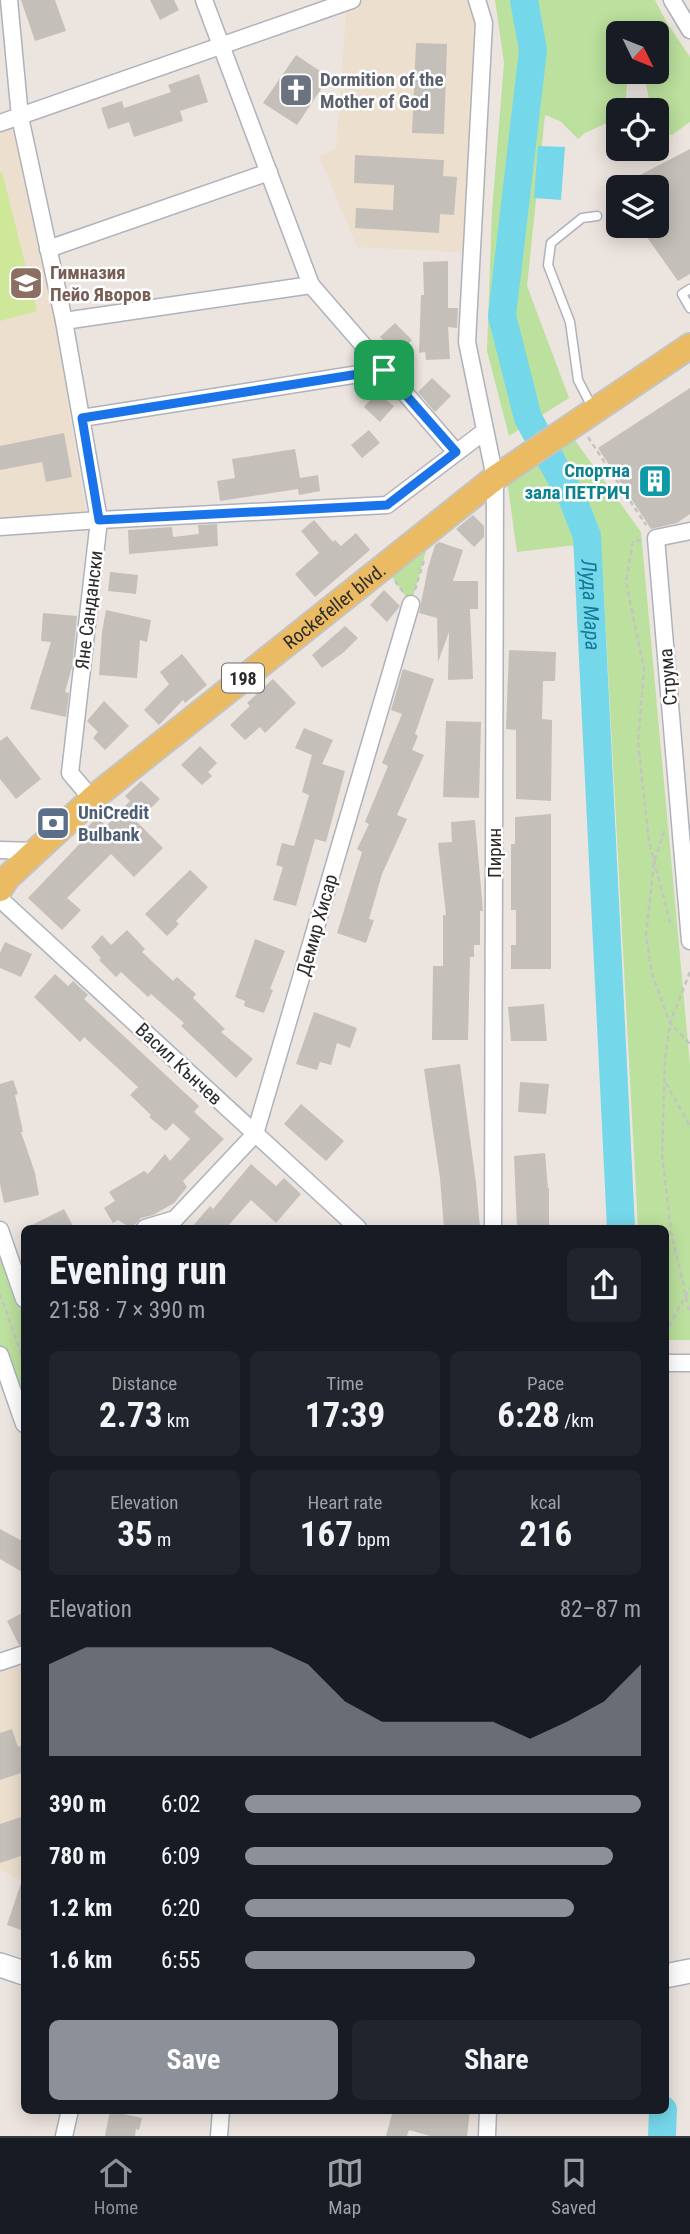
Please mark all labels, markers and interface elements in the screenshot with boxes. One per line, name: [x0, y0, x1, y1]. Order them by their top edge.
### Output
north arrow: [606, 21, 668, 84]
map controls: [606, 21, 669, 238]
place label: Dormition of the Mother of God: [320, 68, 443, 113]
church icon: Dormition of the Mother of God: [277, 71, 315, 109]
button: locate: [606, 98, 669, 161]
button: layers: [606, 175, 669, 238]
place label: Гимназия Пейо Яворов: [50, 261, 151, 306]
school or university icon: Гимназия Пейо Яворов: [7, 264, 45, 302]
pin: [354, 340, 414, 400]
icon: arrive: [365, 351, 403, 389]
place label: Спортна зала ПЕТРИЧ: [524, 459, 630, 504]
building icon: Спортна зала ПЕТРИЧ: [636, 462, 674, 500]
street label: Яне Сандански: [70, 549, 108, 671]
street label: Rockefeller blvd.: [279, 558, 390, 654]
water label: Луда Мара: [576, 558, 605, 651]
street label: Струма: [654, 647, 682, 707]
road number: 198: [222, 664, 264, 692]
place label: UniCredit Bulbank: [78, 801, 149, 846]
bank icon: UniCredit Bulbank: [34, 804, 72, 842]
street label: Пирин: [483, 828, 506, 878]
street label: Демир Хисар: [292, 872, 342, 978]
street label: Васил Кънчев: [131, 1018, 227, 1110]
button: share: [567, 1248, 641, 1322]
text: Evening run: [49, 1249, 227, 1293]
text: 21:58 · 7 × 390 m: [49, 1297, 205, 1324]
text: Distance: [112, 1372, 177, 1395]
text: Time: [326, 1372, 364, 1395]
text: Pace: [527, 1372, 564, 1395]
text: 2.73: [99, 1395, 162, 1436]
text: 17:39: [305, 1395, 385, 1436]
text: 6:28: [497, 1395, 560, 1436]
text: km: [162, 1409, 190, 1432]
text: /km: [560, 1409, 594, 1432]
text: Elevation: [110, 1491, 179, 1514]
text: Heart rate: [307, 1491, 383, 1514]
text: kcal: [530, 1491, 561, 1514]
text: 35: [117, 1514, 153, 1555]
text: 167: [300, 1514, 353, 1555]
text: 216: [519, 1514, 572, 1555]
text: m: [153, 1528, 171, 1551]
text: bpm: [353, 1528, 390, 1551]
text: Elevation: [49, 1596, 132, 1623]
text: 82–87 m: [560, 1596, 641, 1623]
text: 390 m: [49, 1791, 106, 1818]
text: 6:02: [161, 1791, 200, 1818]
text: 780 m: [49, 1843, 106, 1870]
text: 6:09: [161, 1843, 200, 1870]
text: 1.2 km: [49, 1895, 112, 1922]
text: 6:20: [161, 1895, 200, 1922]
text: 1.6 km: [49, 1947, 112, 1974]
text: 6:55: [161, 1947, 200, 1974]
button: Save: [49, 2020, 338, 2100]
button: Share: [352, 2020, 641, 2100]
tab: Home: [94, 2154, 138, 2219]
tab: Map: [326, 2154, 364, 2219]
tab: Saved: [551, 2154, 596, 2219]

